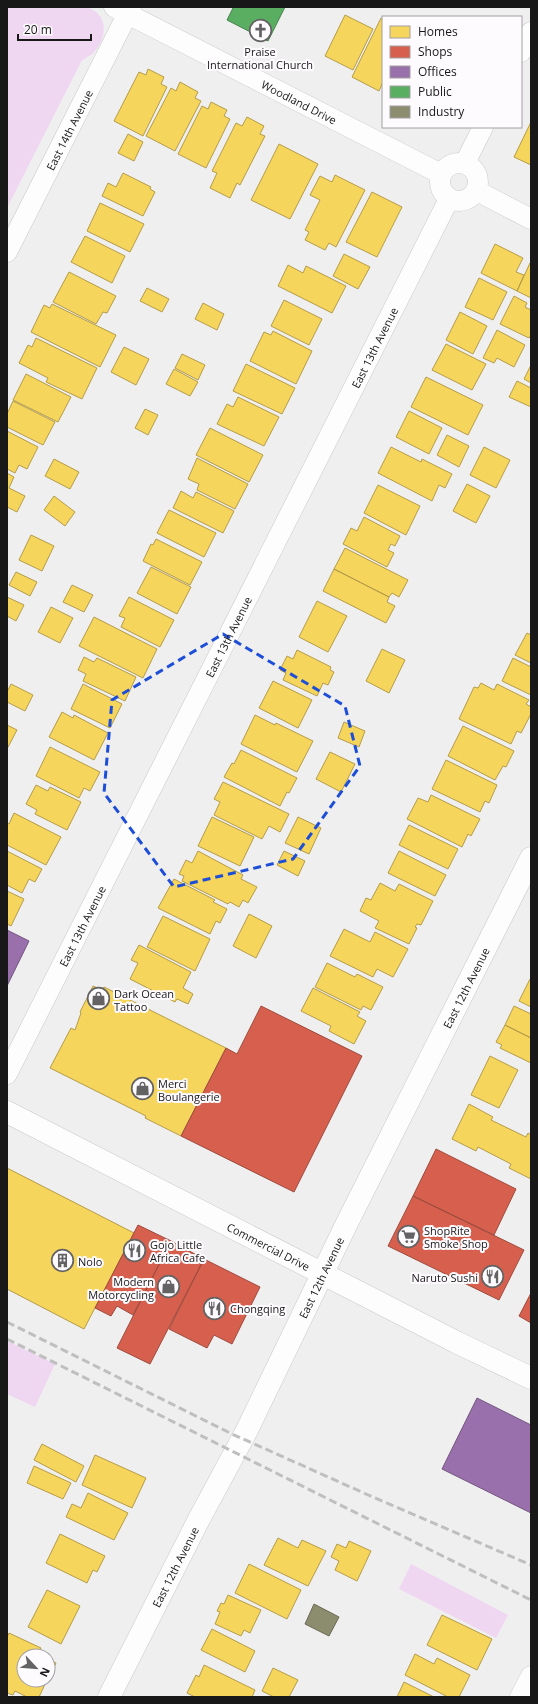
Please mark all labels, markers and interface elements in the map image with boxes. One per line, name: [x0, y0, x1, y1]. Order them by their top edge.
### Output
scale bar: [18, 16, 91, 42]
legend: [382, 16, 522, 128]
church icon: Praise International Church: [247, 18, 273, 44]
text: 20 m: [24, 21, 52, 38]
text: Homes: [418, 23, 458, 40]
text: Shops: [418, 43, 453, 60]
place label: Praise International Church: [207, 44, 313, 72]
text: Offices: [418, 63, 457, 80]
street label: Woodland Drive: [259, 76, 339, 127]
text: Public: [418, 83, 452, 100]
street label: East 14th Avenue: [42, 87, 96, 173]
text: Industry: [418, 103, 465, 120]
street label: East 13th Avenue: [347, 304, 401, 390]
street label: East 13th Avenue: [201, 594, 255, 680]
street label: East 13th Avenue: [55, 883, 109, 969]
street label: East 12th Avenue: [439, 945, 492, 1031]
shop icon: Dark Ocean Tattoo: [85, 986, 111, 1012]
place label: Dark Ocean Tattoo: [114, 986, 174, 1014]
shop icon: Merci Boulangerie: [130, 1076, 156, 1102]
place label: Merci Boulangerie: [158, 1076, 220, 1104]
street label: Commercial Drive: [225, 1219, 313, 1274]
supermarket icon: ShopRite Smoke Shop: [396, 1223, 422, 1249]
place label: ShopRite Smoke Shop: [424, 1223, 488, 1251]
street label: East 12th Avenue: [295, 1234, 347, 1321]
restaurant icon: Gojo Little Africa Cafe: [121, 1237, 147, 1263]
place label: Gojo Little Africa Cafe: [150, 1237, 205, 1265]
building icon: Nolo: [50, 1248, 76, 1274]
place label: Nolo: [78, 1254, 103, 1269]
restaurant icon: Naruto Sushi: [480, 1264, 506, 1290]
place label: Naruto Sushi: [411, 1270, 478, 1285]
place label: Modern Motorcycling: [88, 1274, 154, 1302]
shop icon: Modern Motorcycling: [156, 1274, 182, 1300]
restaurant icon: Chongqing: [201, 1295, 227, 1321]
place label: Chongqing: [230, 1301, 285, 1316]
street label: East 12th Avenue: [148, 1524, 202, 1610]
north arrow: [16, 1648, 56, 1688]
text: N: [37, 1665, 54, 1680]

